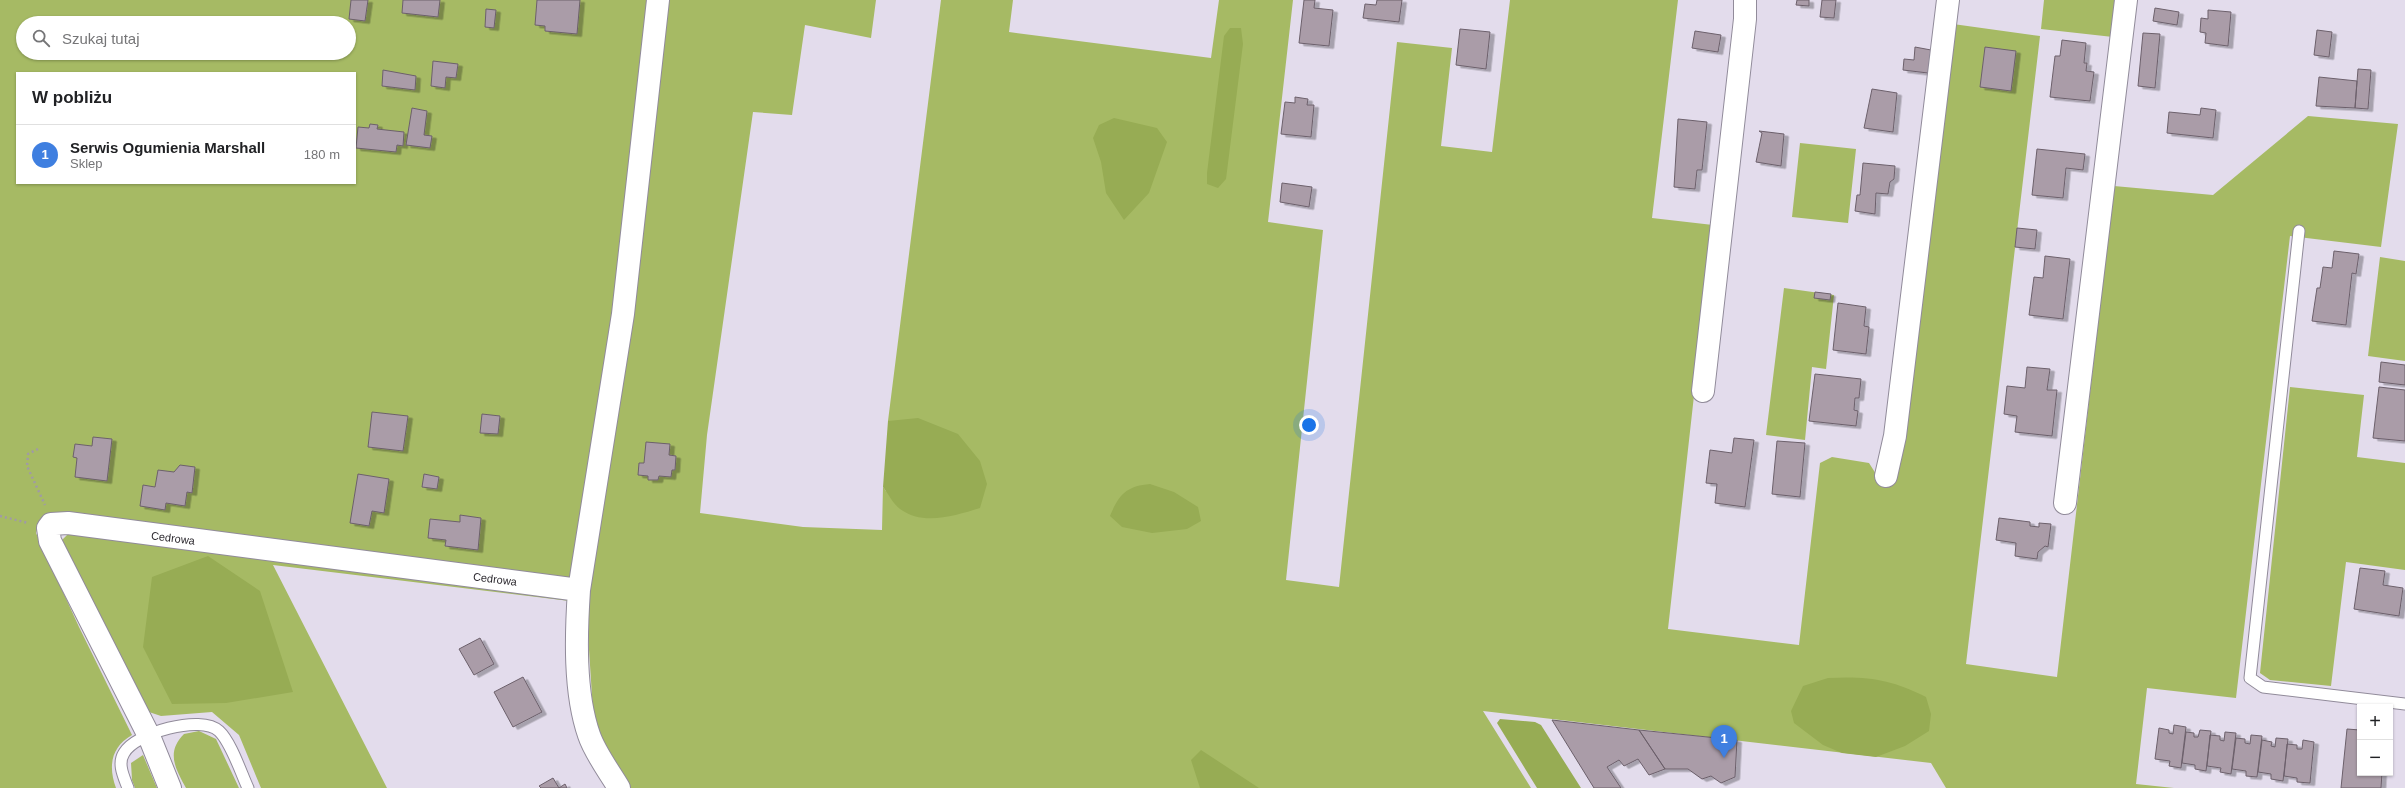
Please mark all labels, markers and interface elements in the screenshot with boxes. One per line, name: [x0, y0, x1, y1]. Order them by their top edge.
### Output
search box: [16, 16, 356, 60]
icon: search: [30, 27, 52, 49]
text: Szukaj tutaj: [62, 30, 140, 47]
text: W pobliżu: [32, 88, 112, 107]
text: Serwis Ogumienia Marshall: [70, 139, 265, 156]
text: 1: [41, 147, 49, 162]
text: 180 m: [304, 147, 340, 162]
text: Sklep: [70, 156, 103, 171]
your location: [1299, 415, 1319, 435]
street label: Cedrowa: [150, 529, 196, 547]
street label: Cedrowa: [472, 570, 518, 588]
map controls: [2357, 704, 2393, 776]
button: +: [2357, 704, 2393, 740]
pin: 1: [1711, 725, 1737, 758]
button: −: [2357, 740, 2393, 776]

